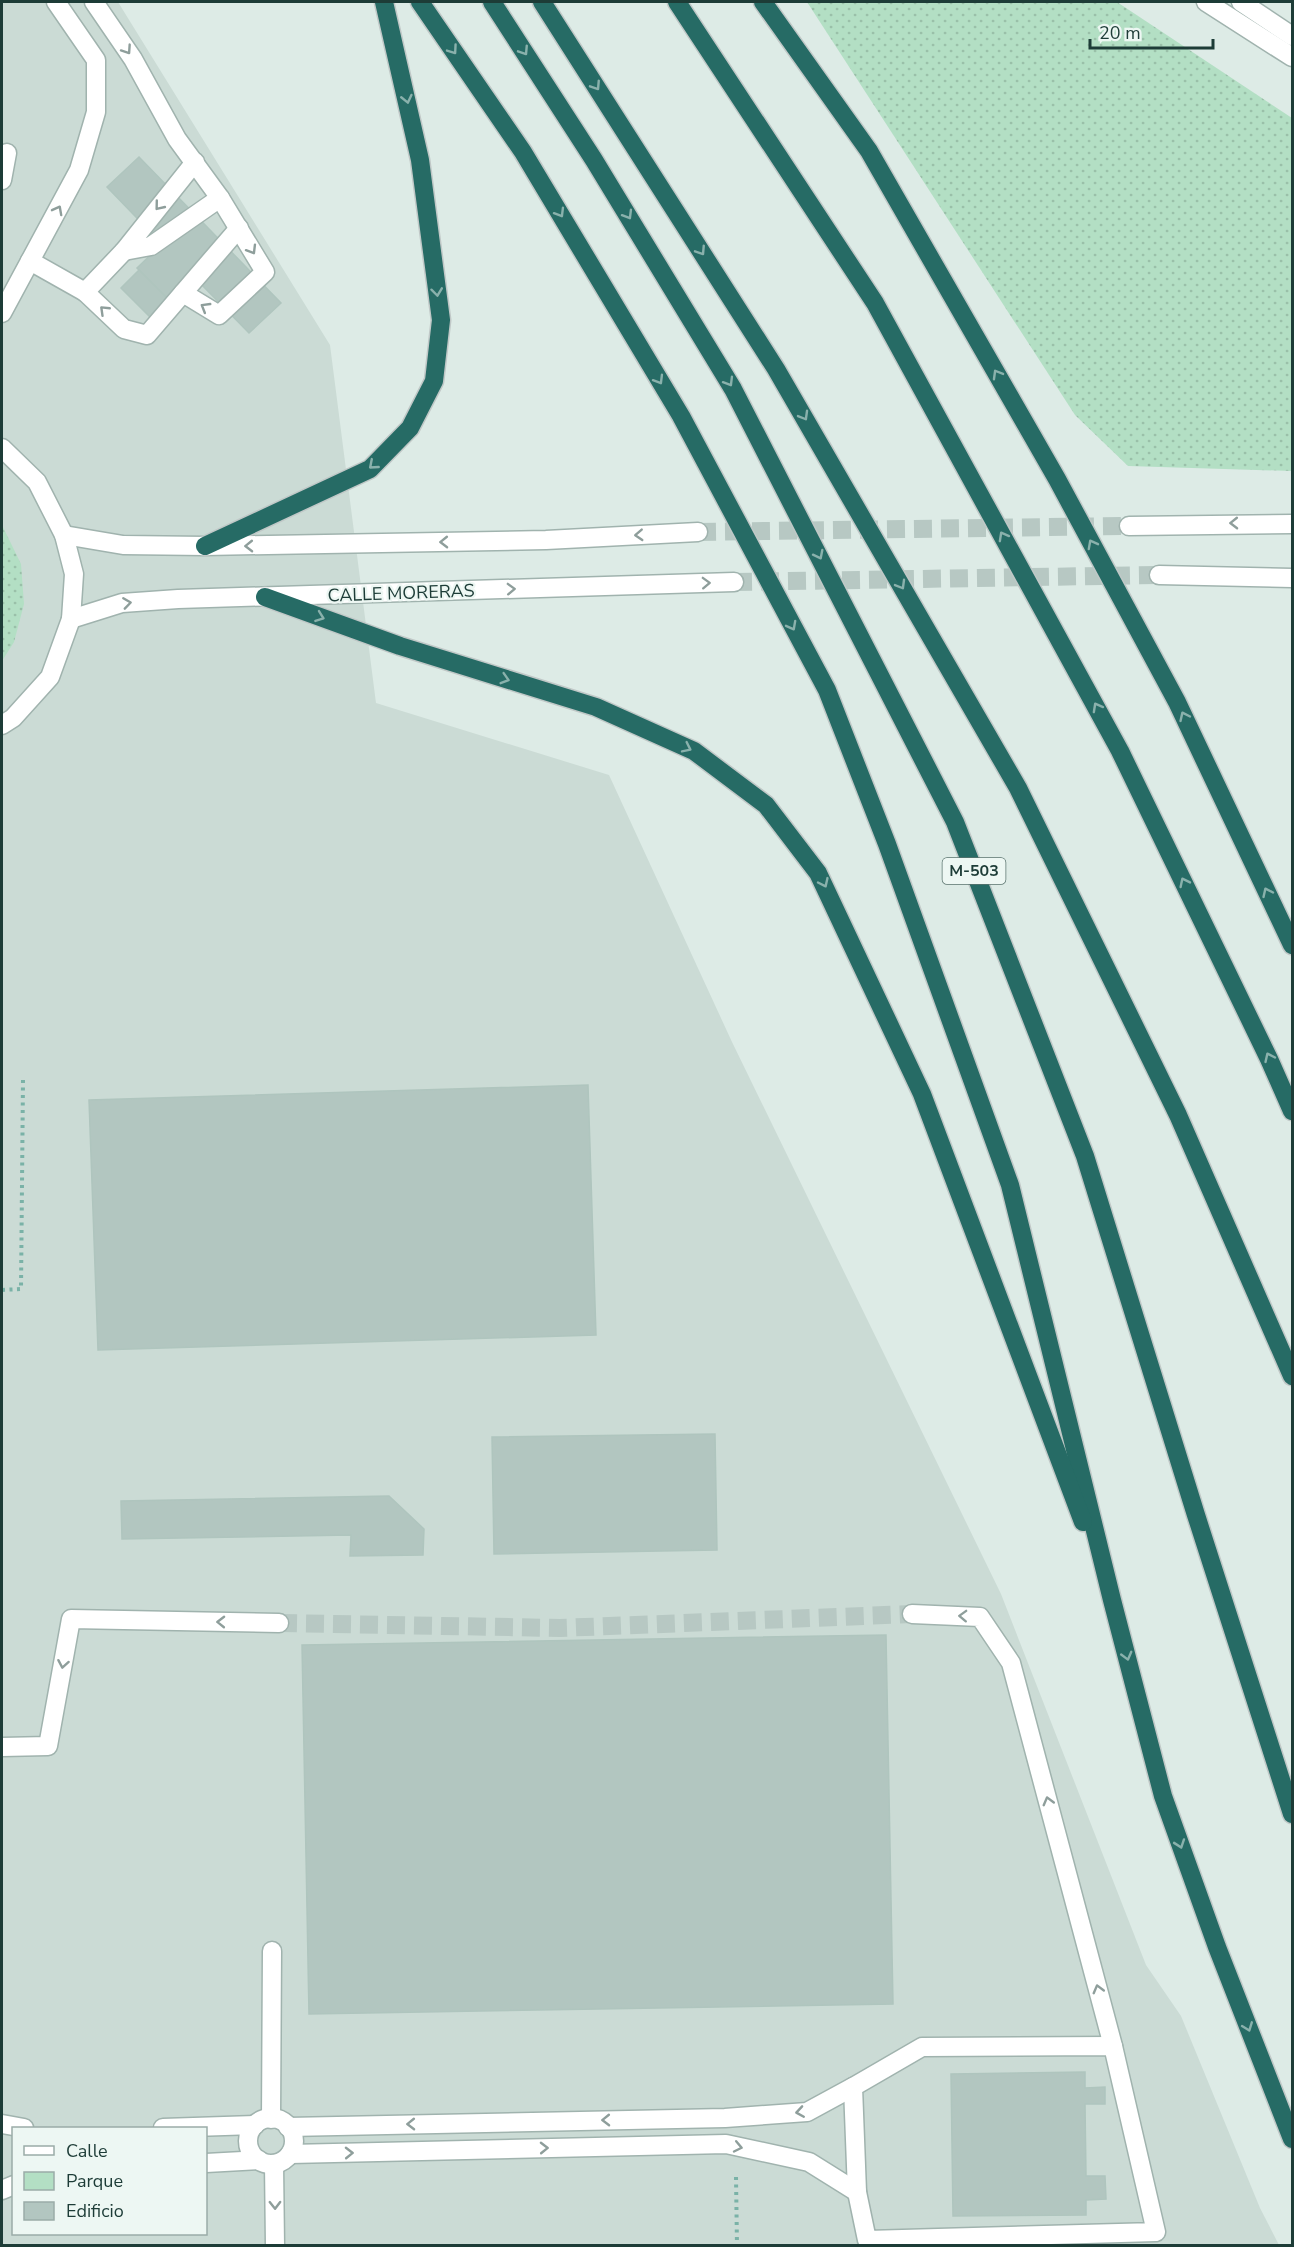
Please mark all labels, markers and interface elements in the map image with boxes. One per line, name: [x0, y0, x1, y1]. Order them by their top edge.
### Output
scale bar: [1090, 12, 1213, 50]
text: 20 m: [1099, 21, 1141, 45]
one-way arrow: [446, 43, 457, 54]
one-way arrow: [119, 44, 131, 54]
one-way arrow: [516, 44, 527, 55]
one-way arrow: [589, 79, 600, 90]
one-way arrow: [399, 94, 412, 104]
one-way arrow: [156, 200, 167, 211]
one-way arrow: [51, 205, 62, 216]
one-way arrow: [552, 207, 564, 217]
one-way arrow: [621, 209, 632, 219]
one-way arrow: [245, 244, 257, 254]
one-way arrow: [693, 244, 704, 255]
one-way arrow: [431, 287, 443, 296]
one-way arrow: [201, 303, 211, 314]
one-way arrow: [101, 306, 111, 317]
one-way arrow: [993, 370, 1004, 380]
one-way arrow: [652, 374, 664, 384]
one-way arrow: [722, 376, 734, 386]
one-way arrow: [796, 410, 808, 420]
one-way arrow: [369, 458, 380, 469]
one-way arrow: [1230, 517, 1239, 529]
one-way arrow: [635, 529, 644, 542]
one-way arrow: [999, 532, 1010, 543]
one-way arrow: [440, 536, 449, 548]
one-way arrow: [245, 539, 254, 552]
one-way arrow: [1088, 540, 1099, 550]
one-way arrow: [811, 549, 823, 560]
one-way arrow: [701, 576, 710, 589]
street label: CALLE MORERAS: [327, 578, 475, 608]
one-way arrow: [894, 579, 905, 589]
one-way arrow: [506, 583, 515, 595]
one-way arrow: [123, 597, 132, 610]
one-way arrow: [314, 610, 325, 622]
one-way arrow: [785, 619, 796, 630]
one-way arrow: [499, 672, 510, 684]
one-way arrow: [1093, 703, 1104, 714]
one-way arrow: [1179, 712, 1191, 723]
one-way arrow: [680, 741, 691, 753]
road number: M-503: [942, 858, 1006, 884]
one-way arrow: [816, 877, 828, 888]
one-way arrow: [1179, 877, 1191, 888]
one-way arrow: [1263, 888, 1275, 899]
one-way arrow: [1264, 1053, 1276, 1064]
one-way arrow: [958, 1610, 967, 1622]
one-way arrow: [216, 1616, 225, 1628]
one-way arrow: [1120, 1650, 1132, 1661]
one-way arrow: [57, 1658, 70, 1668]
one-way arrow: [1042, 1796, 1055, 1806]
one-way arrow: [1173, 1838, 1186, 1849]
one-way arrow: [1093, 1985, 1105, 1995]
one-way arrow: [1241, 2020, 1253, 2031]
one-way arrow: [795, 2105, 805, 2117]
one-way arrow: [601, 2114, 610, 2127]
one-way arrow: [406, 2118, 415, 2130]
legend: [12, 2127, 207, 2235]
text: Calle: [66, 2139, 108, 2163]
one-way arrow: [733, 2140, 743, 2153]
one-way arrow: [539, 2142, 548, 2154]
one-way arrow: [344, 2147, 353, 2159]
text: Parque: [66, 2169, 123, 2193]
text: Edificio: [66, 2199, 124, 2223]
one-way arrow: [269, 2200, 281, 2209]

